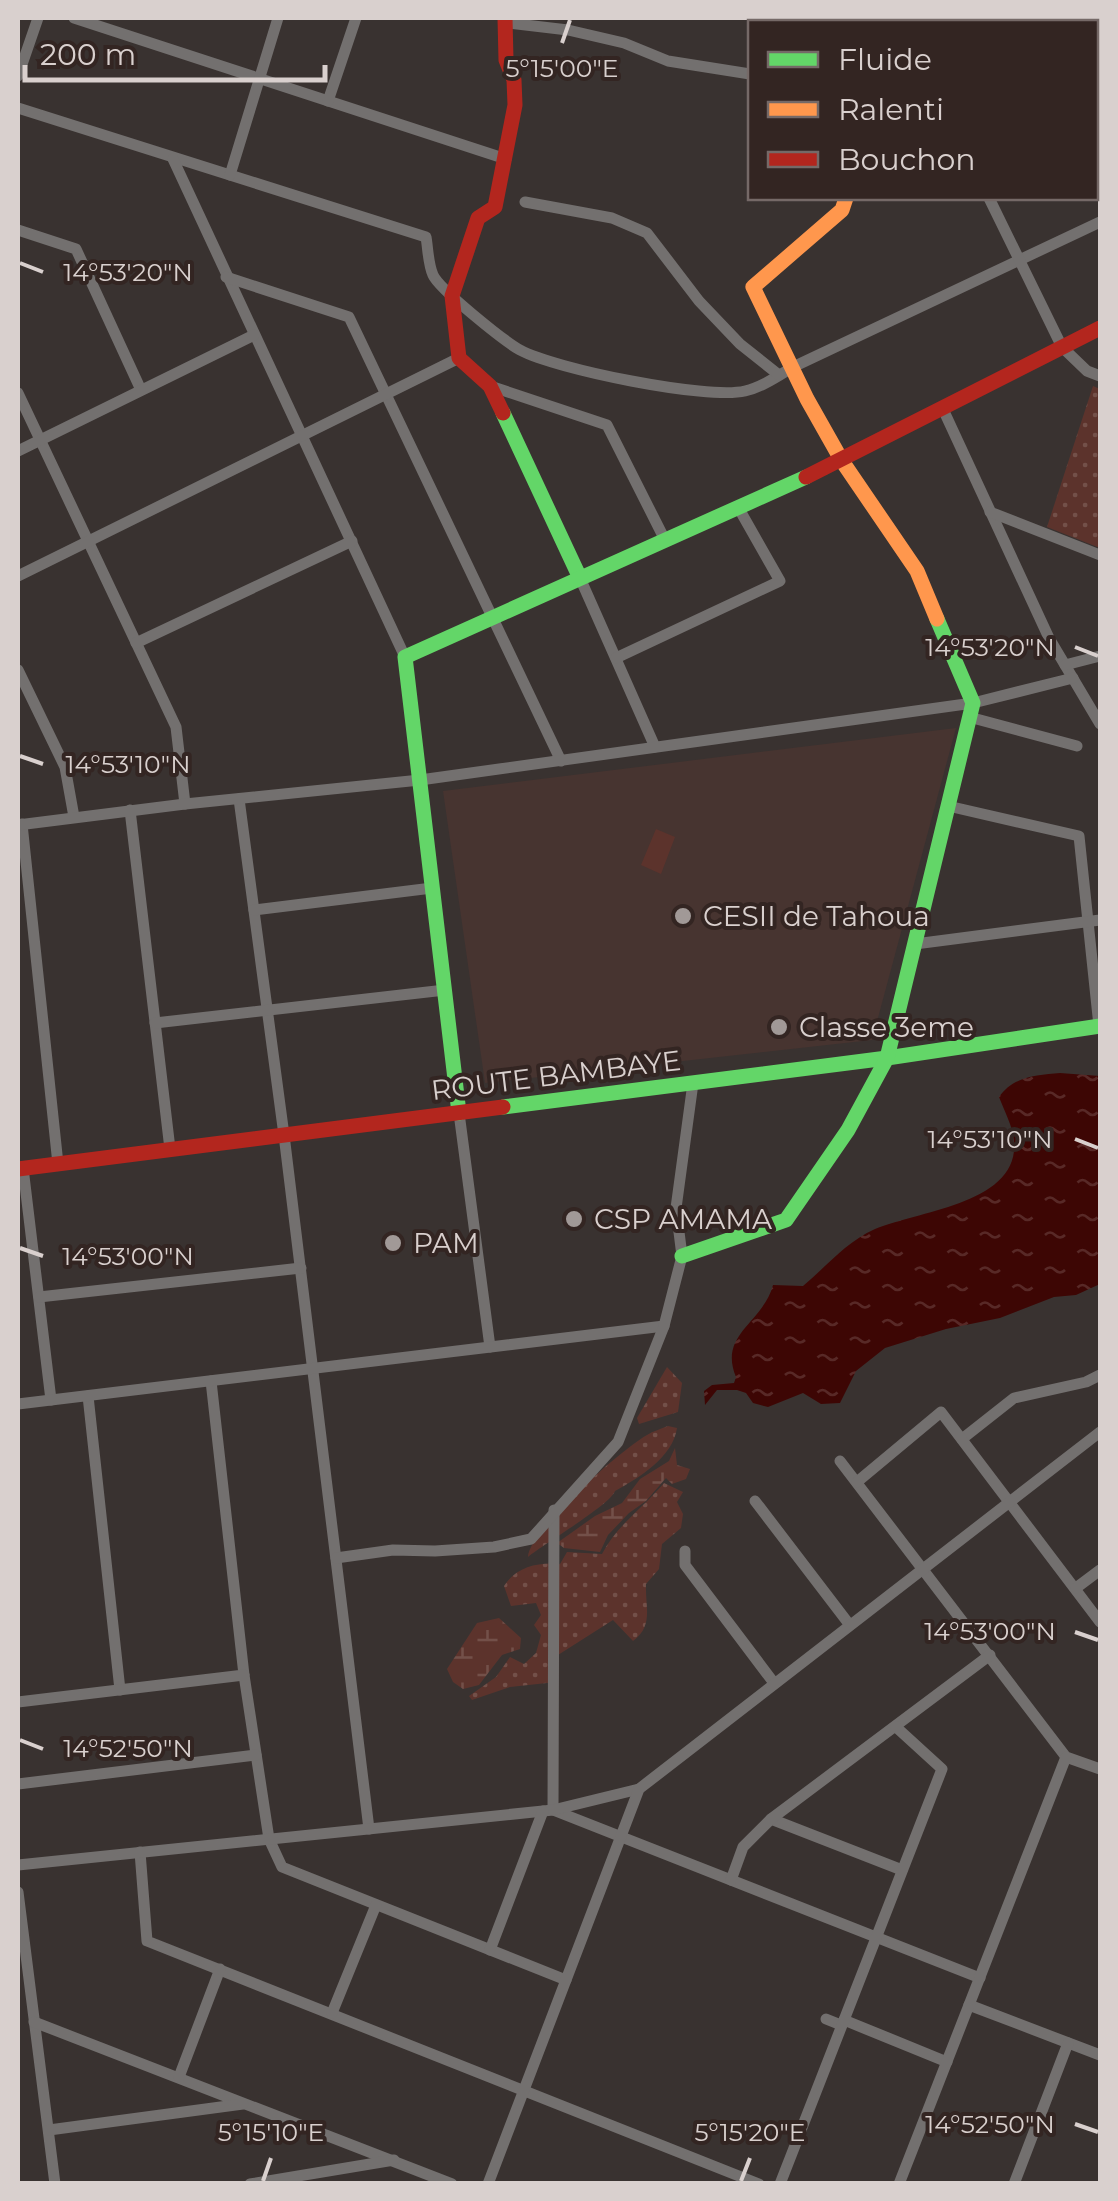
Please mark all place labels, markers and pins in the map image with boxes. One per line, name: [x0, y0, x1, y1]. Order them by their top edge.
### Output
place label: CESII de Tahoua: [703, 899, 930, 933]
marker: CESII de Tahoua: [672, 905, 694, 927]
place label: Classe 3eme: [799, 1010, 974, 1044]
marker: Classe 3eme: [768, 1016, 790, 1038]
place label: CSP AMAMA: [594, 1202, 773, 1236]
marker: CSP AMAMA: [563, 1208, 585, 1230]
place label: PAM: [413, 1226, 479, 1260]
marker: PAM: [382, 1232, 404, 1254]

